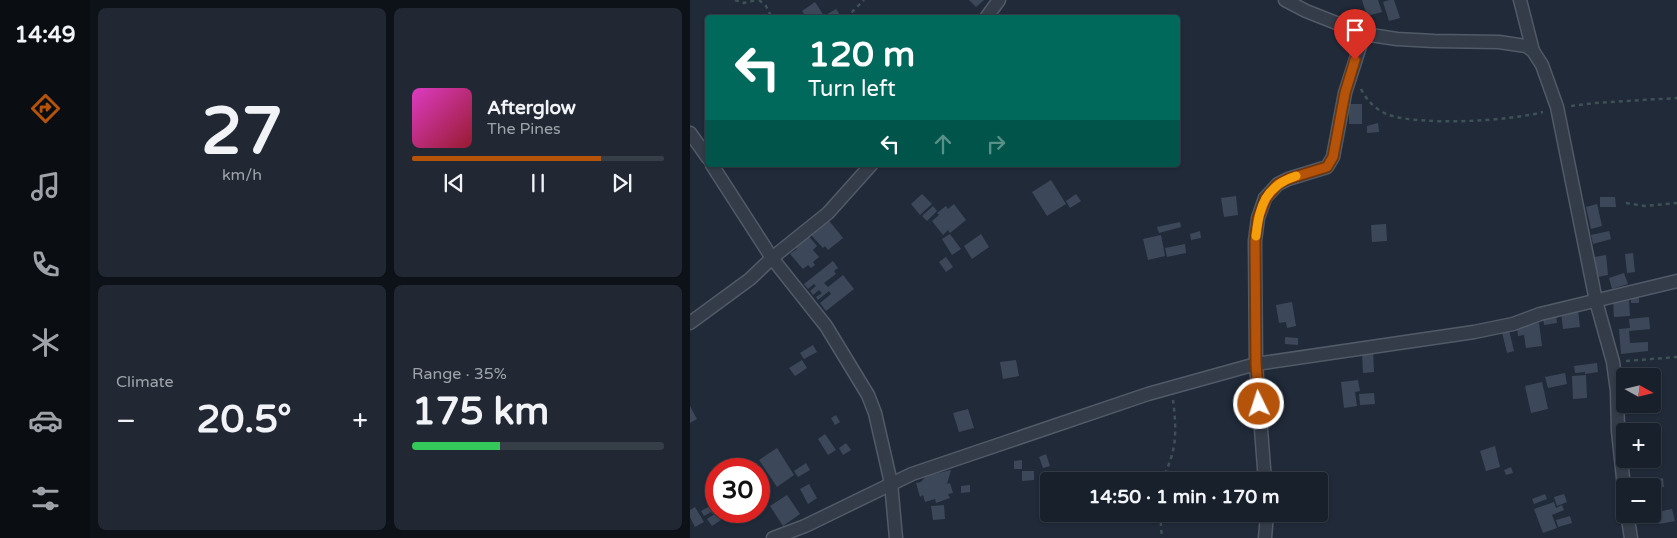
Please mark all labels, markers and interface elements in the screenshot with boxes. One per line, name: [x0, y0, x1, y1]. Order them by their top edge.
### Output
pin: [1334, 9, 1376, 60]
icon: arrive: [1341, 16, 1369, 44]
text: 14:49: [15, 22, 75, 48]
text: 120 m: [808, 34, 915, 76]
icon: left: [725, 35, 790, 100]
text: Turn left: [808, 76, 896, 102]
icon: directions: [28, 91, 63, 126]
text: 27: [201, 93, 283, 172]
text: Afterglow: [487, 97, 576, 119]
text: The Pines: [487, 119, 561, 139]
icon: left: [876, 130, 904, 158]
icon: ahead: [929, 130, 957, 158]
icon: right: [982, 130, 1010, 158]
text: km/h: [222, 165, 262, 185]
icon: music: [28, 169, 63, 204]
icon: previous: [440, 169, 468, 197]
icon: pause: [524, 169, 552, 197]
icon: next: [608, 169, 636, 197]
icon: phone: [28, 247, 63, 282]
icon: climate: [28, 325, 63, 360]
text: Range · 35%: [412, 364, 507, 384]
north arrow: [1616, 368, 1661, 412]
map controls: [1616, 368, 1661, 523]
text: Climate: [116, 372, 174, 392]
position arrow: [1232, 377, 1284, 429]
text: 175 km: [412, 389, 549, 435]
text: 20.5°: [197, 397, 292, 443]
icon: car: [28, 403, 63, 438]
text: −: [116, 404, 136, 438]
text: +: [352, 404, 368, 438]
button: +: [1616, 423, 1661, 468]
speed limit sign: 30: [705, 458, 770, 523]
button: −: [1616, 478, 1661, 523]
icon: filters: [28, 481, 63, 516]
text: 14:50 · 1 min · 170 m: [1088, 486, 1280, 508]

